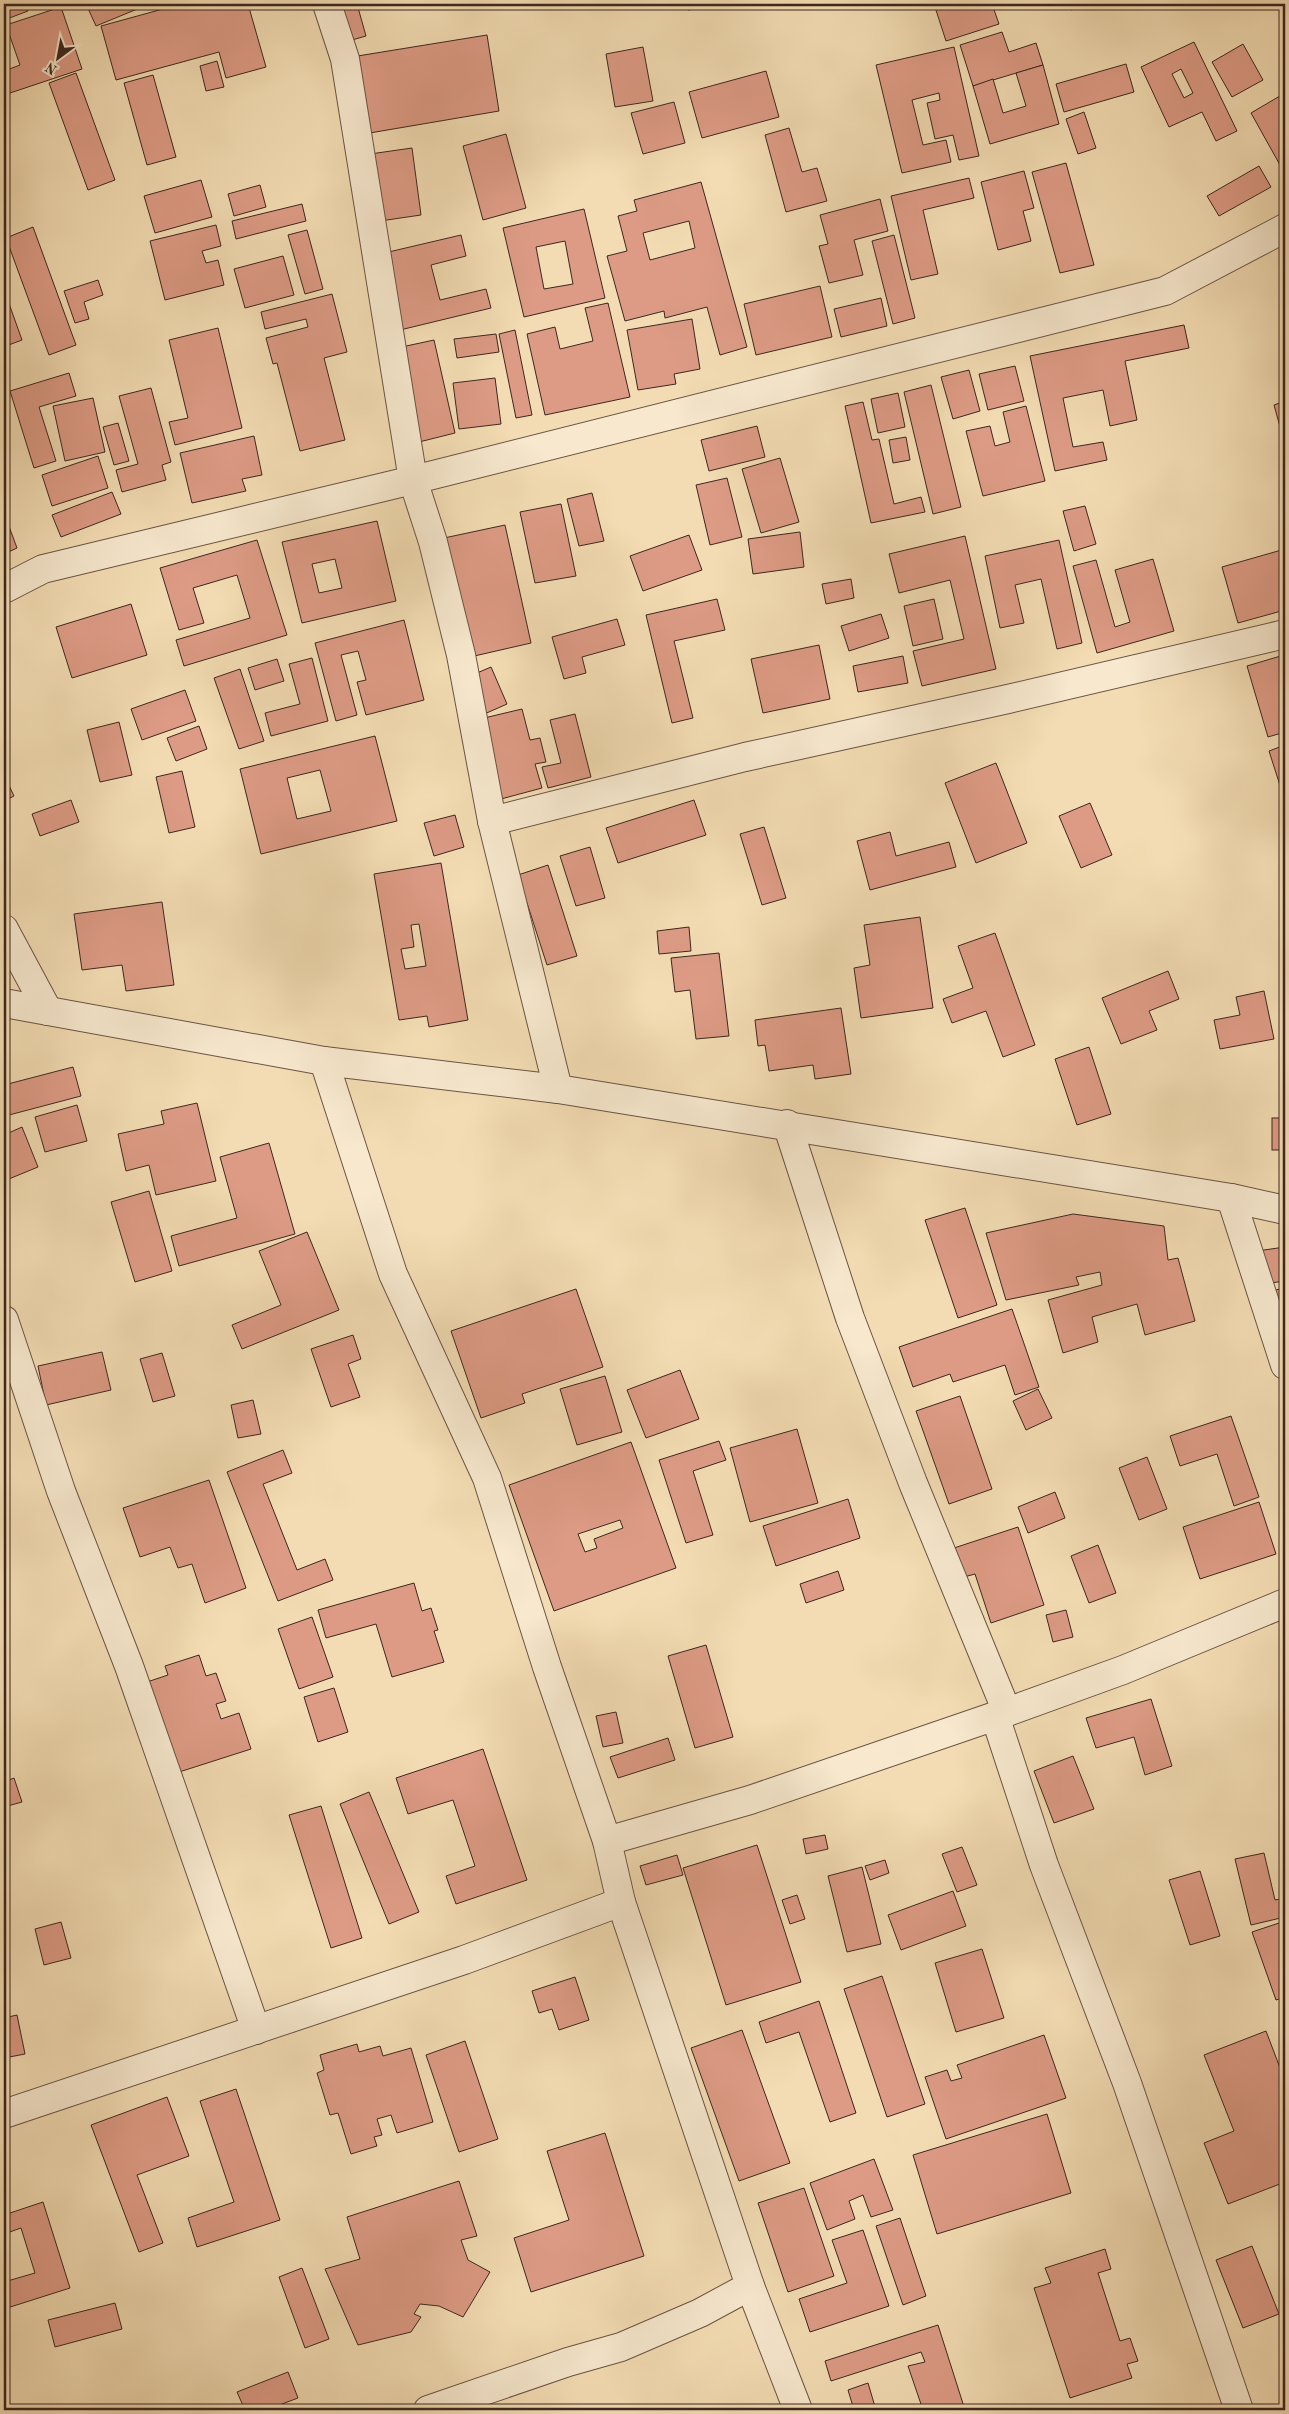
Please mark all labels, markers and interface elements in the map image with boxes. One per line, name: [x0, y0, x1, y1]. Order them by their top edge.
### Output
north arrow: [32, 32, 82, 82]
text: N: [43, 59, 60, 77]

